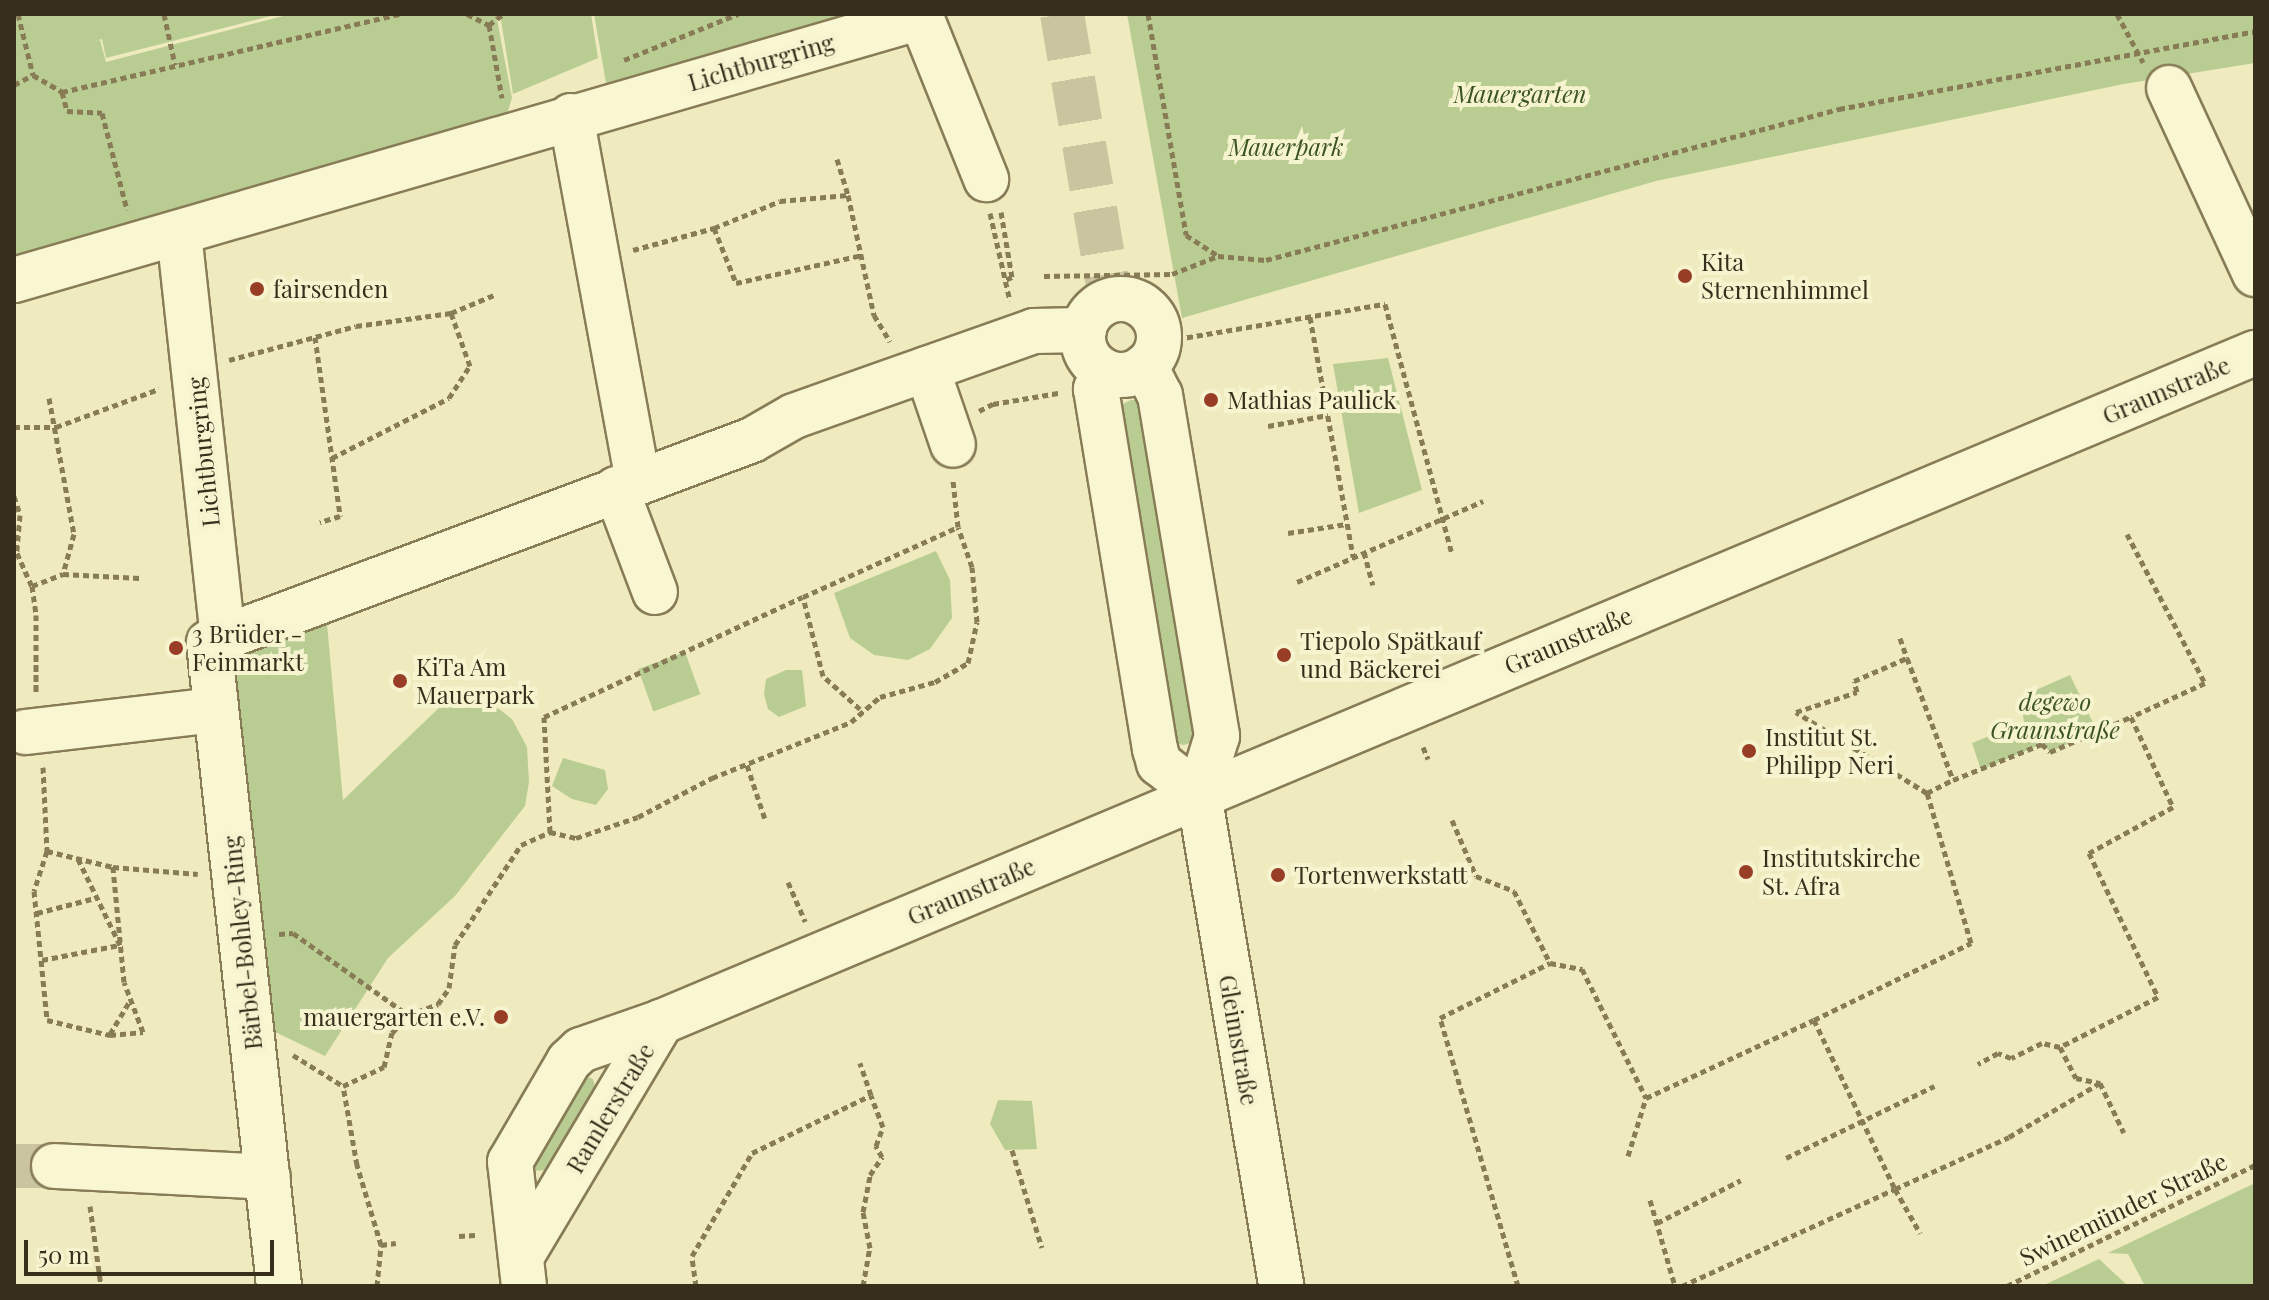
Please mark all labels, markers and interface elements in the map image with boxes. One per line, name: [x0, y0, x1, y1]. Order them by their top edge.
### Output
street label: Lichtburgring: [685, 27, 837, 97]
park label: Mauergarten: [1454, 80, 1586, 108]
park label: Mauerpark: [1228, 133, 1344, 161]
place label: Kita Sternenhimmel: [1701, 248, 1869, 304]
marker: Kita Sternenhimmel: [1676, 267, 1694, 285]
place label: fairsenden: [273, 275, 388, 303]
marker: fairsenden: [248, 280, 266, 298]
street label: Graunstraße: [2098, 350, 2234, 430]
street label: Lichtburgring: [181, 376, 225, 528]
place label: Mathias Paulick: [1227, 386, 1397, 414]
marker: Mathias Paulick: [1202, 391, 1220, 409]
street label: Graunstraße: [1500, 600, 1636, 680]
place label: 3 Brüder - Feinmarkt: [192, 620, 304, 676]
place label: Tiepolo Spätkauf und Bäckerei: [1300, 627, 1481, 683]
marker: 3 Brüder - Feinmarkt: [167, 639, 185, 657]
marker: Tiepolo Spätkauf und Bäckerei: [1275, 646, 1293, 664]
place label: KiTa Am Mauerpark: [416, 653, 535, 709]
marker: KiTa Am Mauerpark: [391, 672, 409, 690]
park label: degewo Graunstraße: [1990, 688, 2120, 744]
place label: Institut St. Philipp Neri: [1765, 723, 1894, 779]
marker: Institut St. Philipp Neri: [1740, 742, 1758, 760]
street label: Bärbel-Bohley-Ring: [216, 835, 268, 1051]
place label: Institutskirche St. Afra: [1762, 844, 1921, 900]
street label: Graunstraße: [903, 851, 1039, 931]
place label: Tortenwerkstatt: [1294, 861, 1467, 889]
marker: Institutskirche St. Afra: [1737, 863, 1755, 881]
marker: Tortenwerkstatt: [1269, 866, 1287, 884]
street label: Gleimstraße: [1213, 973, 1265, 1107]
place label: mauergarten e.V.: [303, 1003, 485, 1031]
marker: mauergarten e.V.: [492, 1008, 510, 1026]
street label: Ramlerstraße: [560, 1038, 660, 1178]
street label: Swinemünder Straße: [2014, 1146, 2232, 1272]
scale bar: [28, 1224, 278, 1274]
text: 50 m: [38, 1238, 90, 1270]

